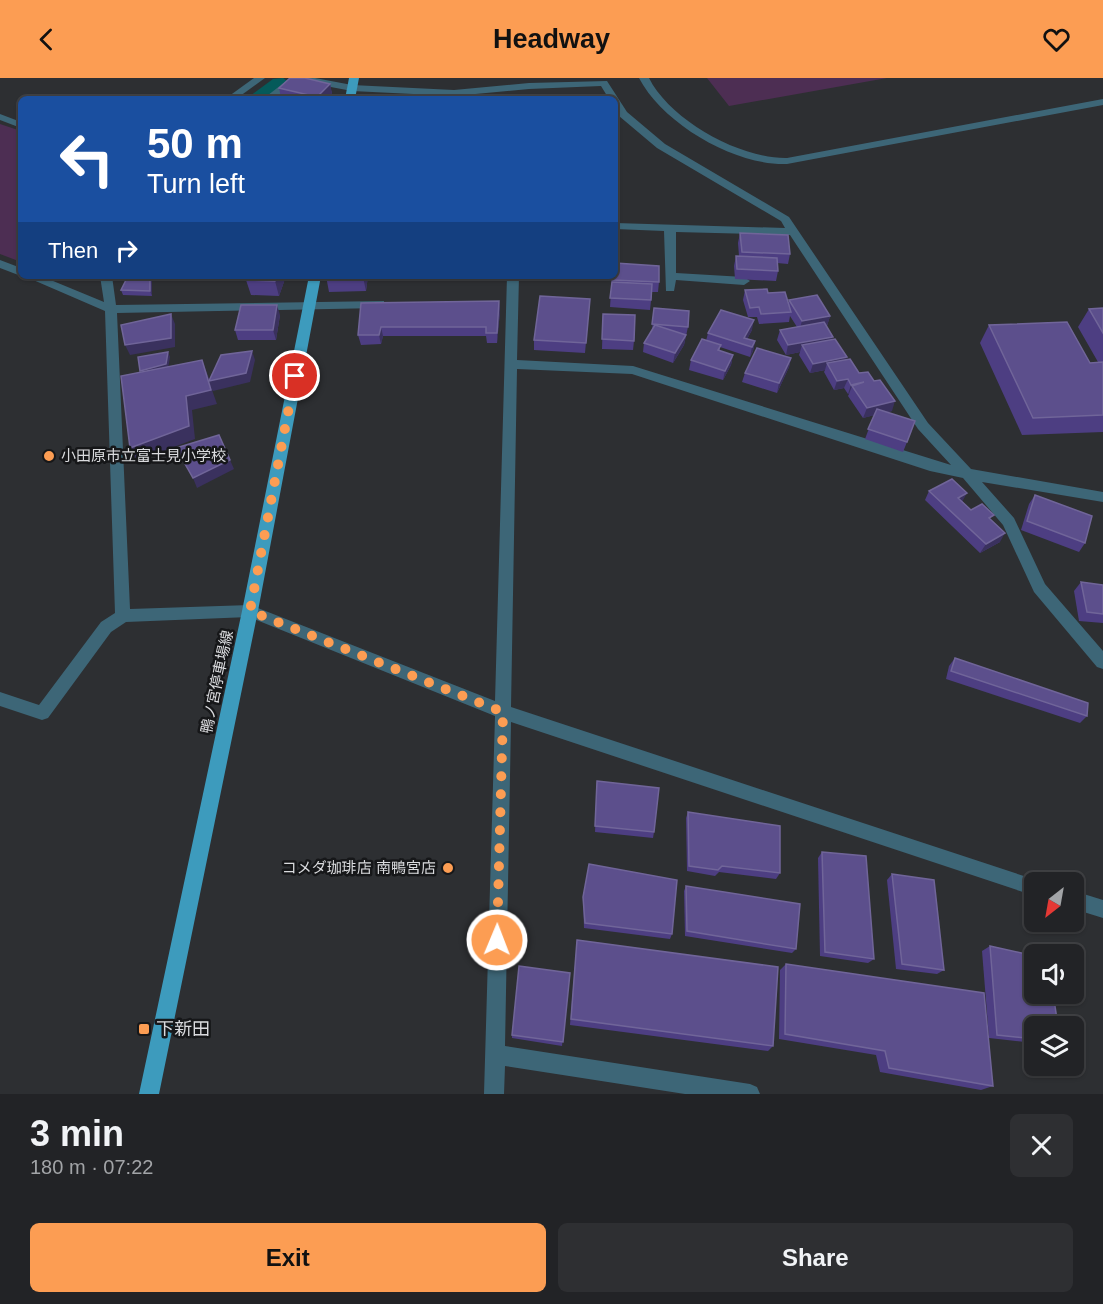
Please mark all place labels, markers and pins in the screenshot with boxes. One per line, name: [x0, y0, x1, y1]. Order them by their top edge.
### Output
pin: [269, 350, 320, 401]
place label: 小田原市立富士見小学校: [61, 447, 226, 464]
marker: 小田原市立富士見小学校: [42, 449, 56, 463]
place label: コメダ珈琲店 南鴨宮店: [282, 859, 436, 876]
marker: コメダ珈琲店 南鴨宮店: [441, 861, 455, 875]
place label: 下新田: [156, 1019, 210, 1039]
marker: 下新田: [137, 1022, 151, 1036]

